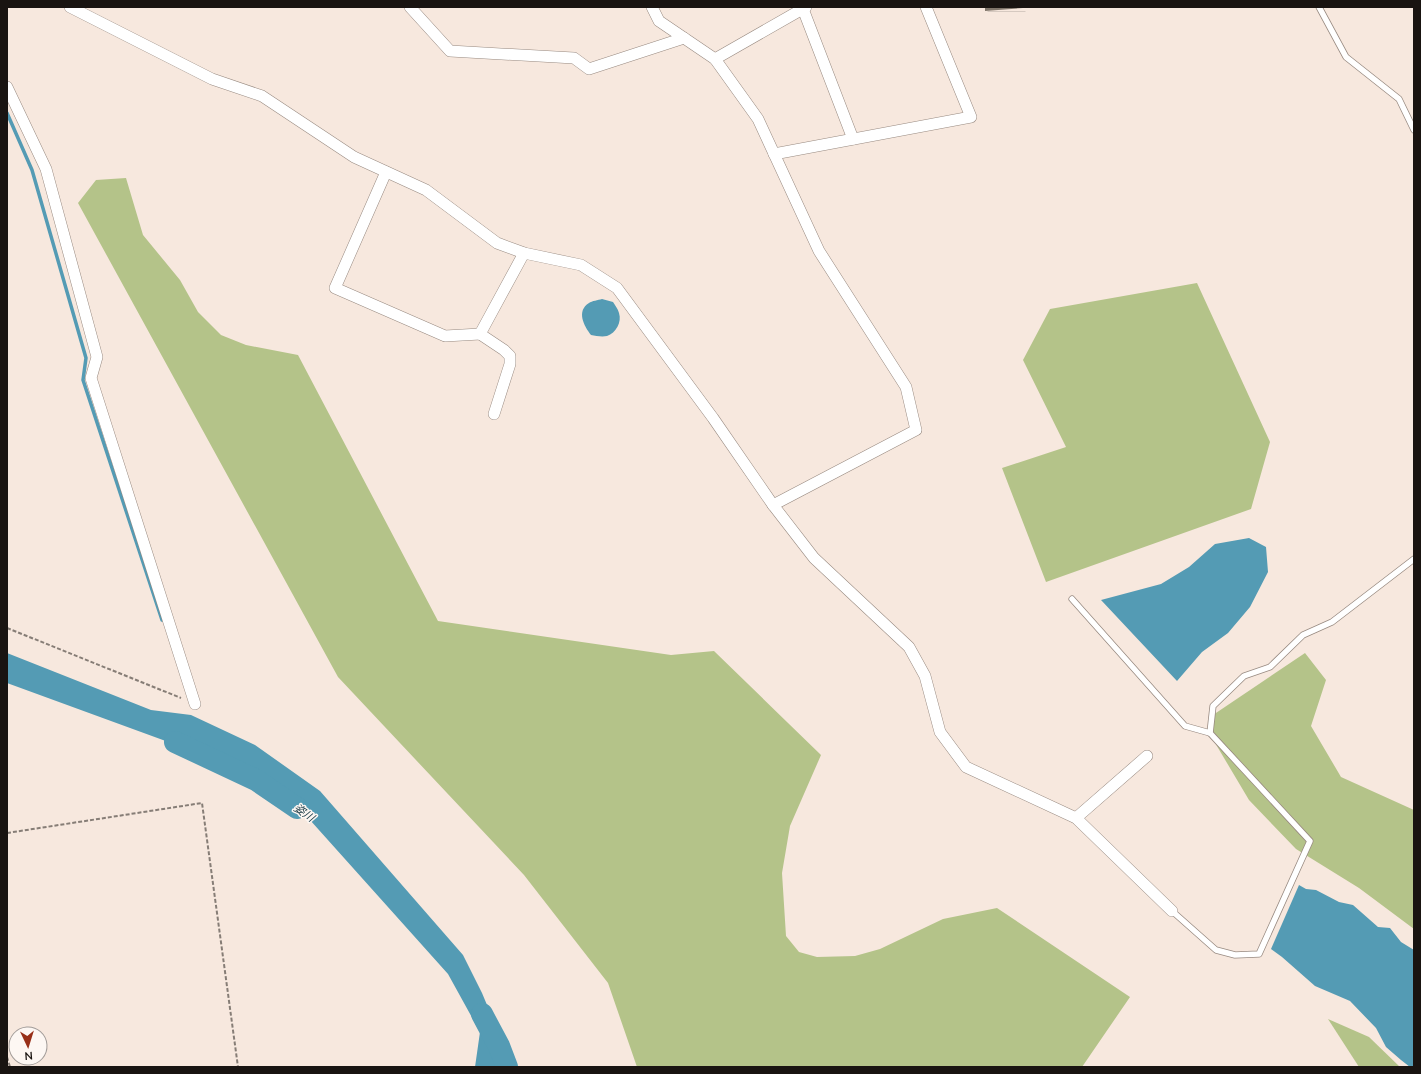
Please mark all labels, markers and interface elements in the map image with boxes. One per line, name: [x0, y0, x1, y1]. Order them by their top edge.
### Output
water label: 姿川: [291, 801, 318, 826]
north arrow: [8, 1026, 48, 1066]
text: N: [24, 1048, 33, 1063]

